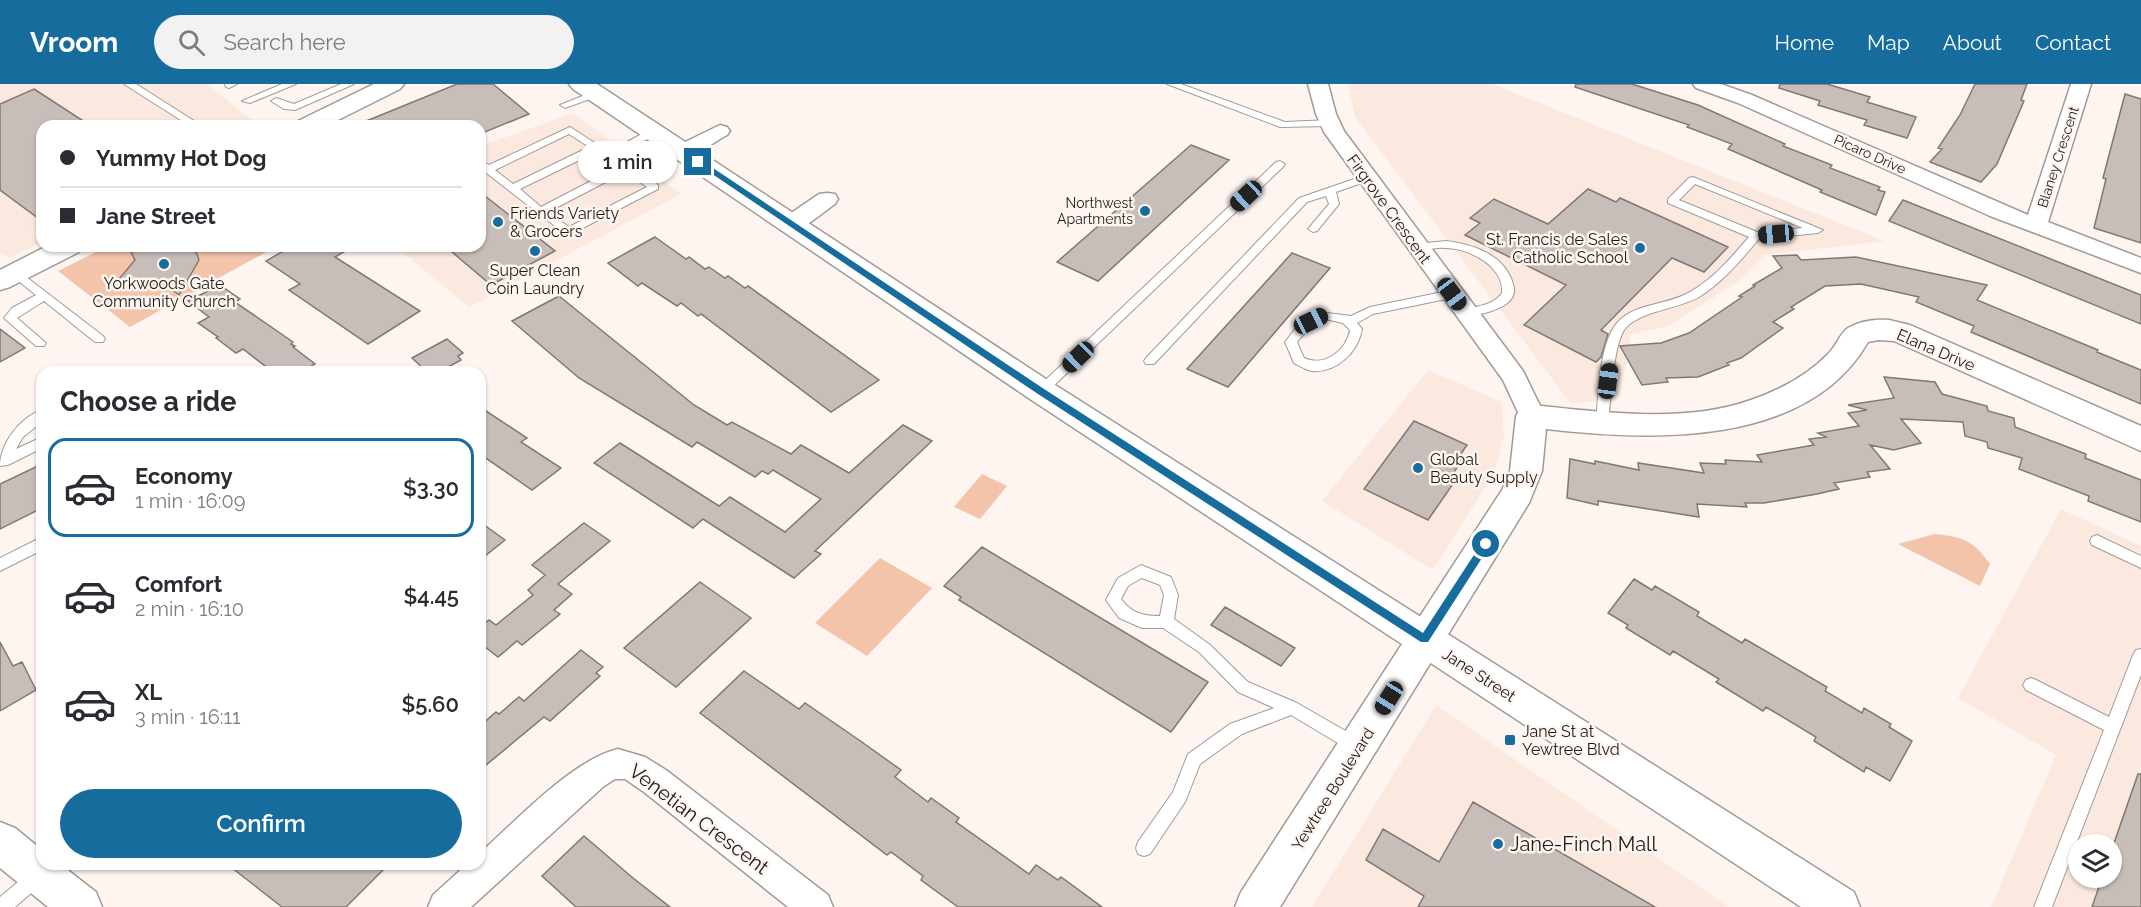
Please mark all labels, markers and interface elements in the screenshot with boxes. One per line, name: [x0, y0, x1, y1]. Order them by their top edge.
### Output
search box: [154, 15, 574, 69]
text: Vroom: [30, 26, 118, 59]
icon: search: [175, 26, 208, 59]
text: Search here: [223, 29, 346, 55]
text: Home: [1775, 30, 1834, 55]
text: Map: [1867, 30, 1910, 55]
text: About: [1943, 30, 2002, 55]
text: Contact: [2035, 30, 2111, 55]
street label: Blaney Crescent: [2034, 104, 2082, 210]
street label: Picaro Drive: [1832, 131, 1908, 177]
callout: 1 min: [578, 141, 677, 183]
text: Yummy Hot Dog: [96, 145, 267, 171]
route end: [684, 148, 711, 175]
text: 1 min: [603, 150, 652, 174]
street label: Firgrove Crescent: [1343, 151, 1435, 268]
car: [1227, 177, 1265, 215]
place label: Northwest Apartments: [1057, 195, 1133, 227]
text: Jane Street: [96, 203, 216, 229]
place label: Friends Variety & Grocers: [510, 204, 619, 241]
marker: Northwest Apartments: [1138, 204, 1152, 218]
marker: Friends Variety & Grocers: [491, 215, 505, 229]
car: [1757, 223, 1795, 245]
place label: St. Francis de Sales Catholic School: [1486, 230, 1629, 267]
marker: St. Francis de Sales Catholic School: [1633, 241, 1647, 255]
marker: Super Clean Coin Laundry: [528, 244, 542, 258]
marker: Yorkwoods Gate Community Church: [157, 257, 171, 271]
place label: Super Clean Coin Laundry: [486, 261, 585, 298]
place label: Yorkwoods Gate Community Church: [92, 274, 236, 311]
car: [1434, 274, 1470, 314]
car: [1291, 305, 1331, 337]
street label: Elana Drive: [1894, 325, 1978, 375]
car: [1059, 338, 1097, 376]
car: [1597, 362, 1619, 400]
text: Choose a ride: [60, 386, 236, 417]
place label: Global Beauty Supply: [1430, 450, 1538, 487]
icon: car: [63, 461, 117, 515]
marker: Global Beauty Supply: [1411, 461, 1425, 475]
text: Economy: [135, 463, 233, 489]
text: $3.30: [403, 475, 459, 501]
text: 1 min · 16:09: [135, 489, 245, 513]
route start: [1472, 530, 1499, 557]
icon: car: [63, 569, 117, 623]
text: Comfort: [135, 571, 222, 597]
text: $4.45: [404, 583, 459, 609]
text: 2 min · 16:10: [135, 597, 244, 621]
street label: Jane Street: [1439, 644, 1520, 706]
icon: car: [63, 677, 117, 731]
car: [1372, 678, 1406, 718]
text: XL: [135, 679, 162, 705]
text: $5.60: [402, 691, 459, 717]
text: 3 min · 16:11: [135, 705, 241, 729]
place label: Jane St at Yewtree Blvd: [1522, 722, 1620, 759]
street label: Yewtree Boulevard: [1288, 724, 1378, 854]
marker: Jane St at Yewtree Blvd: [1503, 733, 1517, 747]
street label: Venetian Crescent: [624, 759, 774, 880]
button: Confirm: [60, 789, 462, 858]
place label: Jane-Finch Mall: [1510, 832, 1658, 856]
map controls: [2068, 834, 2122, 888]
button: layers: [2068, 834, 2122, 888]
marker: Jane-Finch Mall: [1491, 837, 1505, 851]

